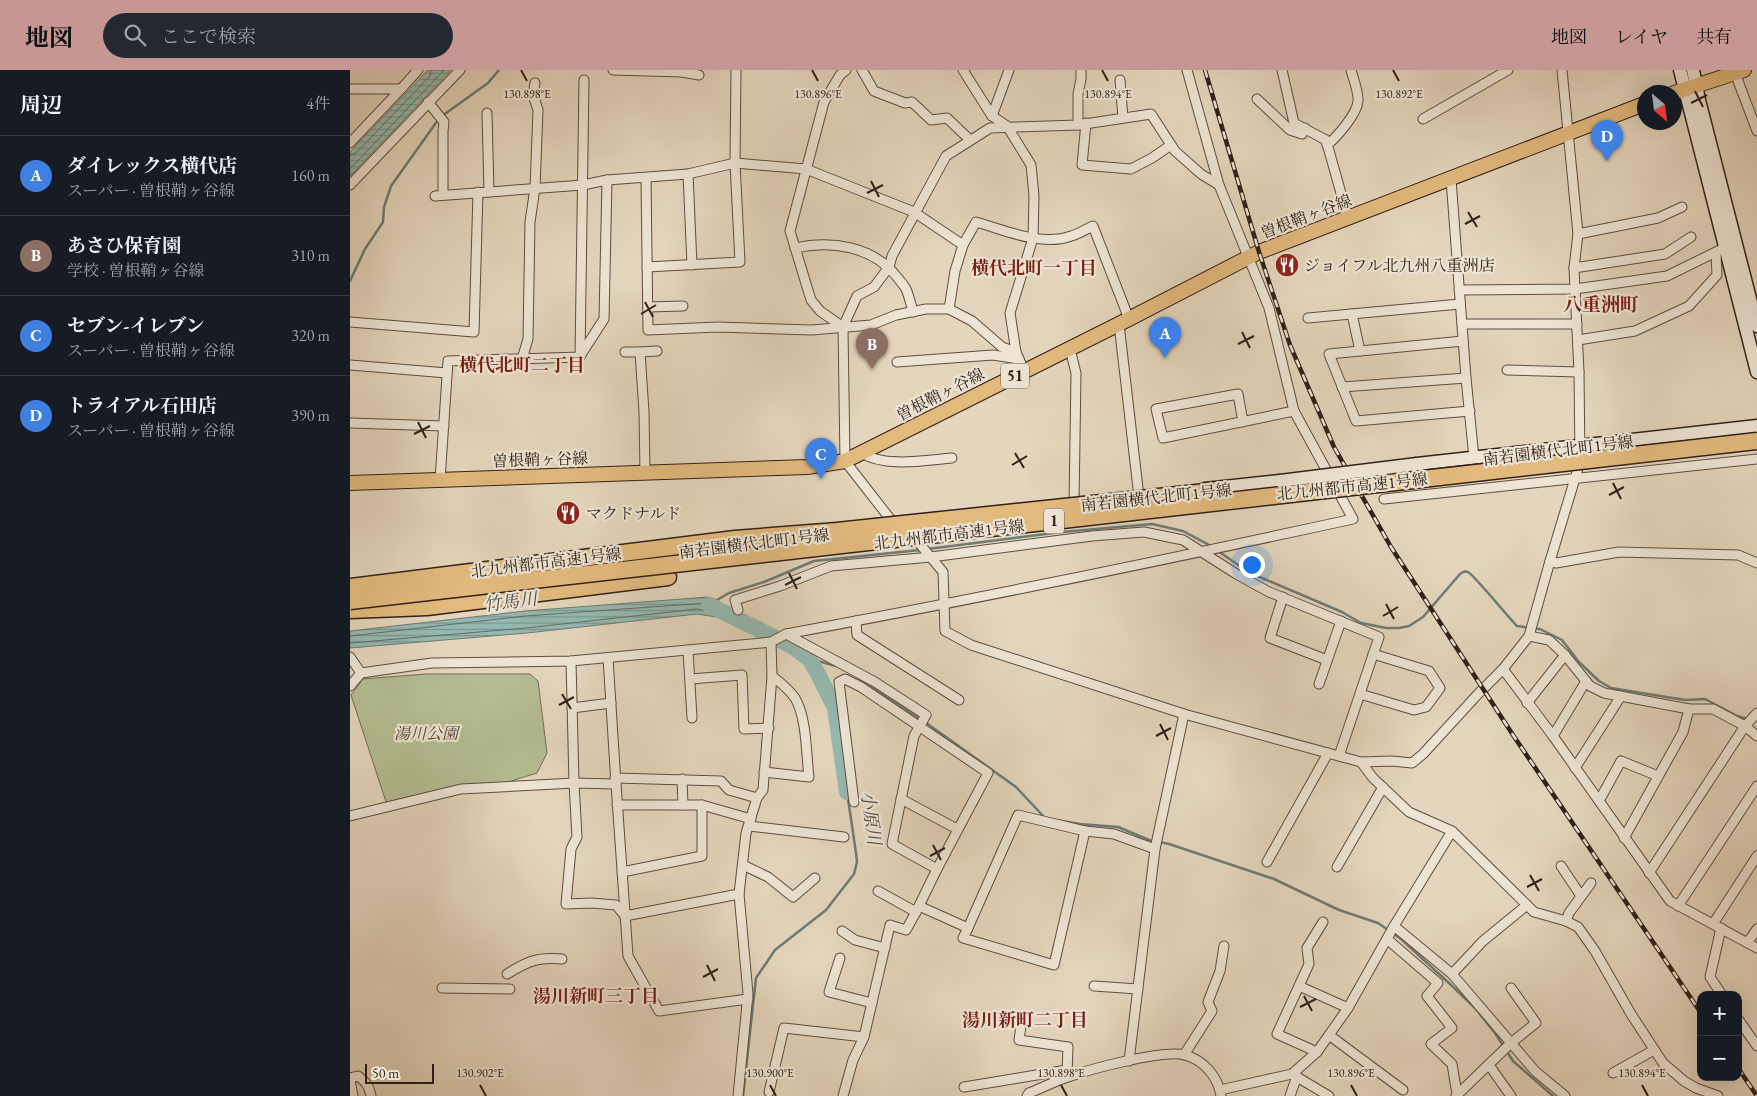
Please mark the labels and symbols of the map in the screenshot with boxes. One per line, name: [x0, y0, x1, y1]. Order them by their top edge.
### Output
north arrow: [1637, 85, 1682, 130]
text: 130.898°E: [503, 86, 551, 102]
text: 130.896°E: [794, 86, 842, 102]
text: 130.894°E: [1084, 86, 1132, 102]
text: 130.892°E: [1375, 86, 1423, 102]
pin: D: [1591, 120, 1623, 161]
street label: 曽根鞘ヶ谷線: [1258, 189, 1355, 243]
restaurant icon: ジョイフル北九州八重洲店: [1274, 252, 1300, 278]
place label: ジョイフル北九州八重洲店: [1304, 255, 1495, 276]
district label: 横代北町一丁目: [971, 256, 1097, 279]
district label: 八重洲町: [1563, 292, 1639, 317]
pin: A: [1149, 317, 1181, 358]
pin: B: [856, 328, 888, 369]
district label: 横代北町二丁目: [459, 353, 585, 376]
street label: 曽根鞘ヶ谷線: [893, 363, 988, 426]
road number: 51: [1001, 364, 1029, 388]
street label: 南若園横代北町1号線: [1482, 431, 1635, 470]
pin: C: [805, 438, 837, 479]
street label: 曽根鞘ヶ谷線: [492, 447, 588, 472]
street label: 北九州都市高速1号線: [1276, 468, 1429, 505]
street label: 南若園横代北町1号線: [1080, 479, 1233, 516]
restaurant icon: マクドナルド: [555, 500, 581, 526]
place label: マクドナルド: [586, 503, 681, 524]
road number: 1: [1044, 508, 1064, 534]
street label: 北九州都市高速1号線: [873, 515, 1026, 554]
street label: 南若園横代北町1号線: [678, 524, 831, 563]
street label: 北九州都市高速1号線: [470, 543, 623, 582]
your location: [1239, 552, 1265, 578]
water label: 竹馬川: [482, 587, 540, 616]
park label: 湯川公園: [394, 723, 461, 744]
water label: 小原川: [856, 790, 887, 848]
district label: 湯川新町三丁目: [533, 984, 659, 1007]
district label: 湯川新町二丁目: [962, 1008, 1088, 1031]
scale bar: [365, 1061, 434, 1084]
text: 130.902°E: [456, 1065, 504, 1081]
text: 130.900°E: [746, 1065, 794, 1081]
text: 130.898°E: [1037, 1065, 1085, 1081]
text: 130.896°E: [1327, 1065, 1375, 1081]
text: 130.894°E: [1618, 1065, 1666, 1081]

